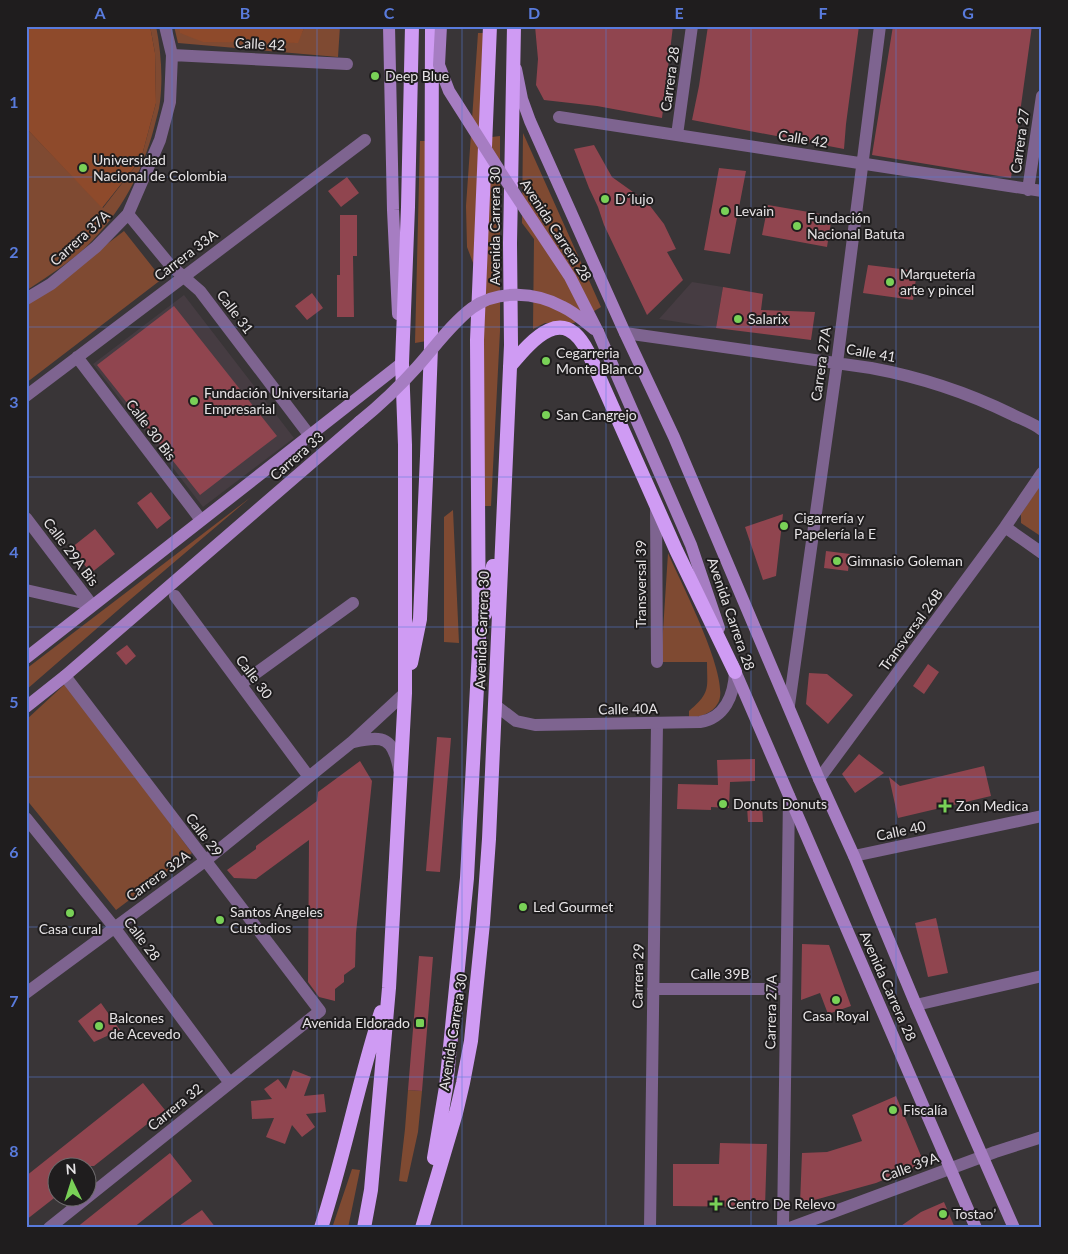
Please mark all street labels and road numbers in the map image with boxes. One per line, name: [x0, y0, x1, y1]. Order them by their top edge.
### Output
street label: Calle 42: [235, 34, 286, 53]
street label: Carrera 28: [657, 45, 682, 112]
street label: Carrera 27: [1007, 107, 1032, 174]
street label: Calle 42: [777, 126, 829, 151]
street label: Avenida Carrera 30: [486, 167, 503, 285]
street label: Avenida Carrera 28: [517, 176, 596, 284]
street label: Carrera 37A: [46, 206, 114, 269]
street label: Carrera 33A: [151, 225, 221, 284]
street label: Calle 31: [214, 287, 257, 337]
street label: Carrera 27A: [807, 325, 834, 402]
street label: Calle 41: [845, 340, 897, 365]
street label: Calle 30 Bis: [123, 396, 180, 464]
street label: Carrera 33: [266, 428, 327, 483]
street label: Calle 29A Bis: [40, 514, 103, 589]
street label: Transversal 39: [632, 540, 649, 628]
street label: Avenida Carrera 28: [704, 555, 759, 673]
street label: Avenida Carrera 30: [471, 571, 492, 689]
street label: Transversal 26B: [875, 585, 946, 674]
street label: Calle 30: [233, 652, 276, 702]
street label: Calle 40A: [598, 699, 658, 718]
street label: Calle 29: [183, 810, 226, 860]
street label: Calle 40: [875, 817, 927, 844]
street label: Carrera 32A: [122, 846, 193, 904]
street label: Calle 28: [121, 914, 164, 964]
street label: Avenida Carrera 28: [857, 928, 920, 1043]
street label: Carrera 29: [628, 943, 647, 1009]
street label: Calle 39B: [690, 965, 750, 982]
street label: Avenida Carrera 30: [435, 972, 470, 1092]
street label: Carrera 27A: [761, 974, 780, 1050]
street label: Carrera 32: [144, 1079, 205, 1134]
street label: Calle 39A: [879, 1148, 941, 1185]

